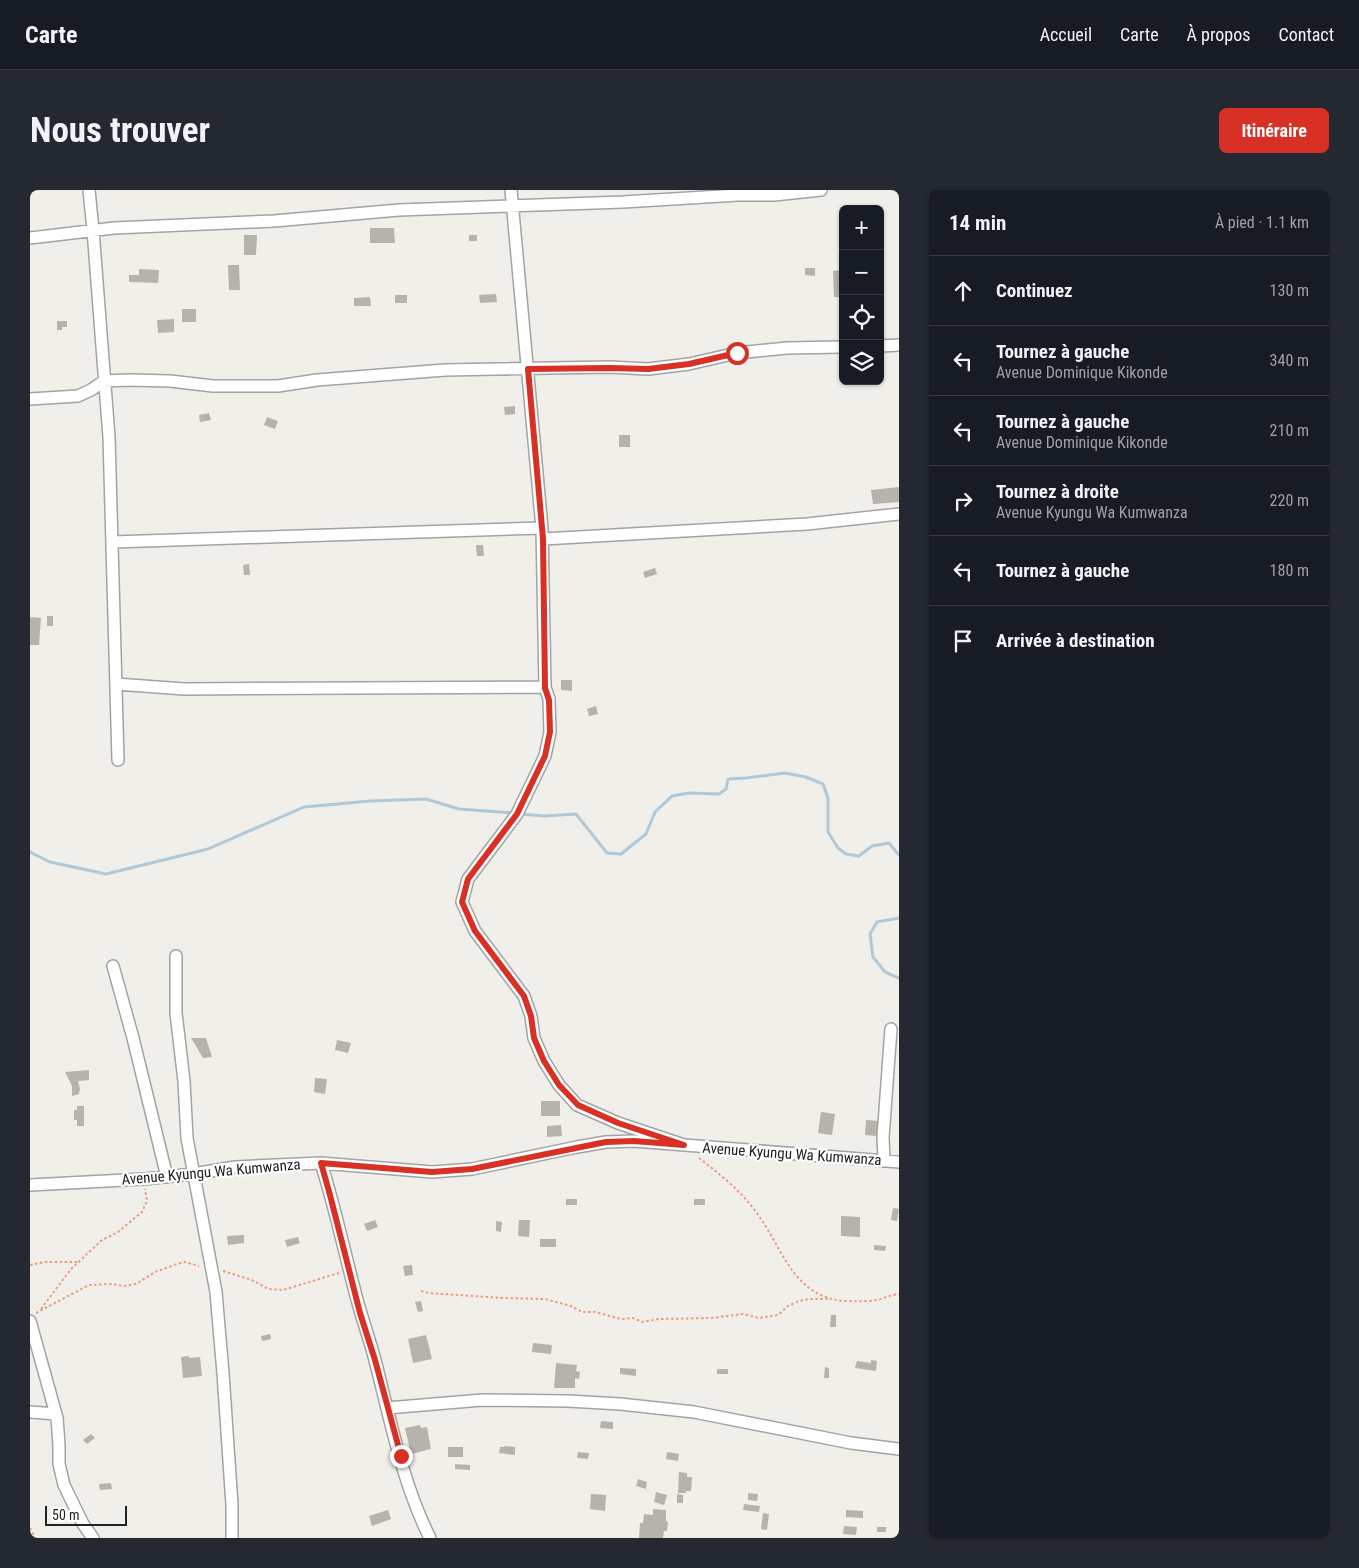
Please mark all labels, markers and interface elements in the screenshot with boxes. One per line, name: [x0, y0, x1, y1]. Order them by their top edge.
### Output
text: Carte: [25, 21, 77, 49]
text: Accueil: [1040, 24, 1092, 45]
text: Carte: [1120, 24, 1159, 45]
text: À propos: [1187, 24, 1250, 45]
text: Contact: [1278, 24, 1334, 45]
button: Itinéraire: [1219, 108, 1329, 153]
text: Nous trouver: [30, 110, 210, 151]
map controls: [839, 205, 884, 385]
button: +: [839, 205, 884, 250]
text: 14 min: [949, 211, 1006, 235]
text: À pied · 1.1 km: [1215, 213, 1309, 232]
button: −: [839, 250, 884, 295]
icon: ahead: [949, 277, 977, 305]
text: Continuez: [996, 279, 1073, 302]
text: 130 m: [1270, 281, 1309, 300]
button: locate: [839, 295, 884, 340]
button: layers: [839, 340, 884, 385]
text: Tournez à gauche: [996, 340, 1129, 363]
route start: [726, 342, 749, 365]
icon: left: [949, 347, 977, 375]
text: 340 m: [1270, 351, 1309, 370]
text: Avenue Dominique Kikonde: [996, 363, 1168, 382]
text: Tournez à gauche: [996, 410, 1129, 433]
icon: left: [949, 417, 977, 445]
text: 210 m: [1270, 421, 1309, 440]
text: Avenue Dominique Kikonde: [996, 433, 1168, 452]
text: Tournez à droite: [996, 480, 1119, 503]
icon: right: [949, 487, 977, 515]
text: 220 m: [1270, 491, 1309, 510]
text: Avenue Kyungu Wa Kumwanza: [996, 503, 1188, 522]
icon: left: [949, 557, 977, 585]
text: Tournez à gauche: [996, 559, 1129, 582]
text: 180 m: [1270, 561, 1309, 580]
icon: arrive: [949, 627, 977, 655]
text: Arrivée à destination: [996, 629, 1155, 652]
street label: Avenue Kyungu Wa Kumwanza: [702, 1139, 882, 1169]
street label: Avenue Kyungu Wa Kumwanza: [121, 1155, 301, 1189]
route end: [390, 1445, 413, 1468]
scale bar: [45, 1503, 128, 1526]
text: 50 m: [52, 1507, 80, 1523]

